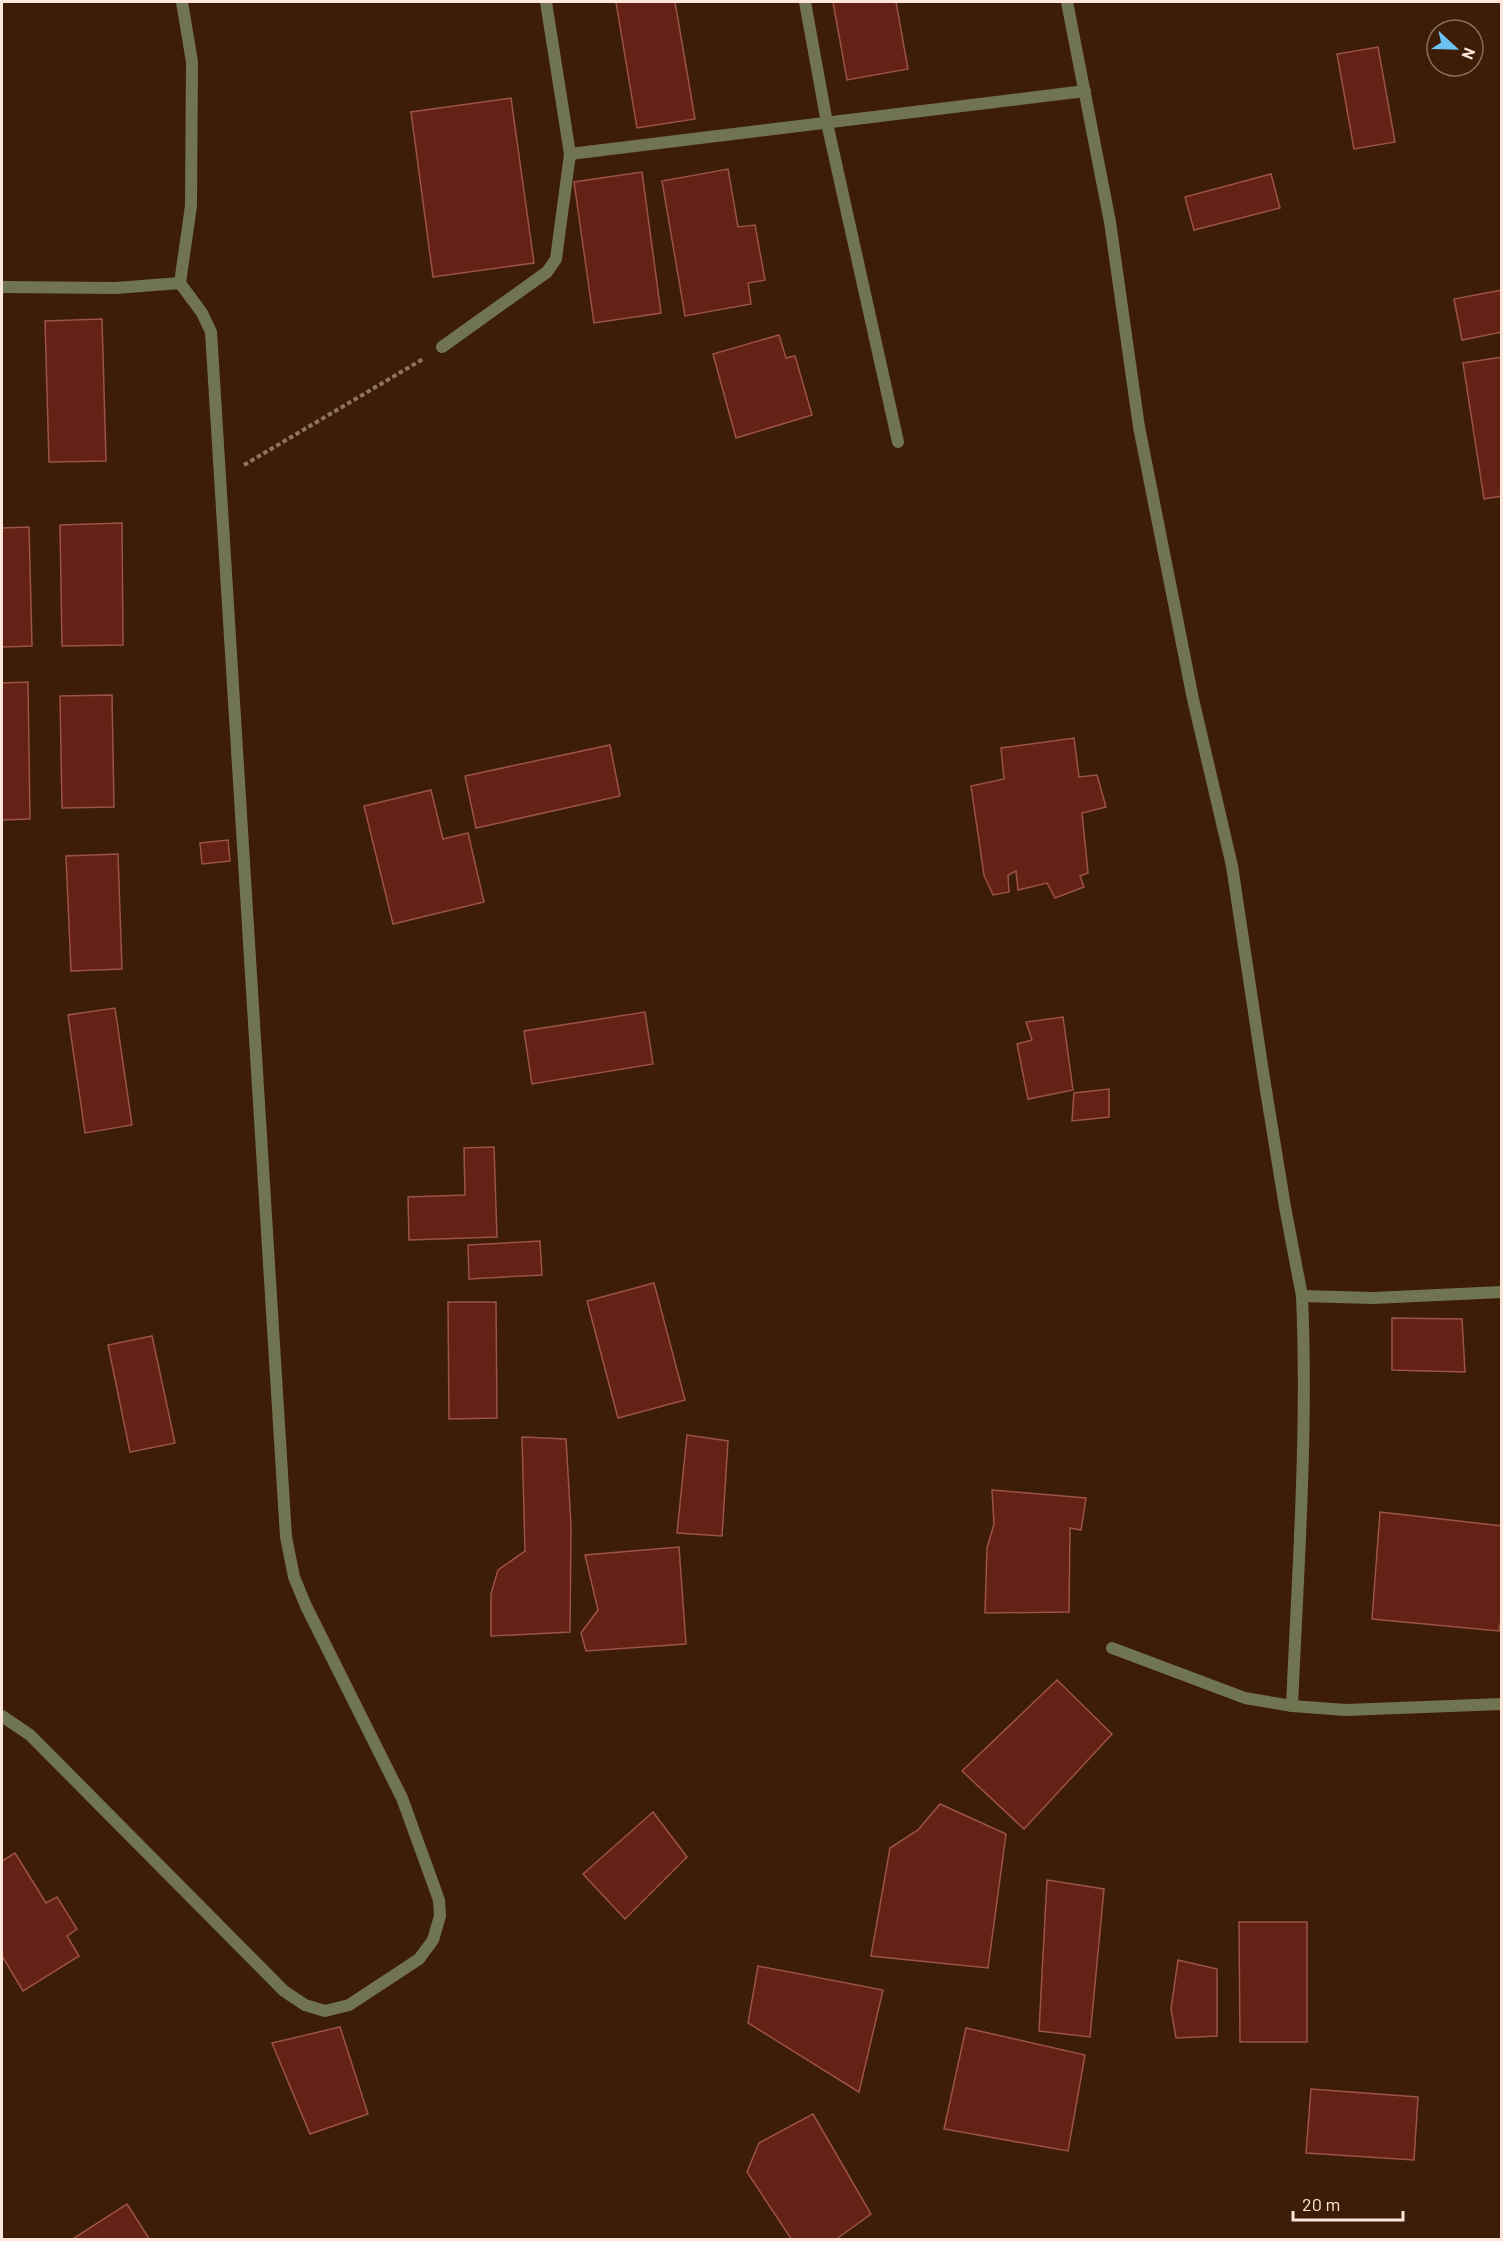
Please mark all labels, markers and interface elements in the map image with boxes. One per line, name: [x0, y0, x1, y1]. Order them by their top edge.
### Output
north arrow: [1425, 18, 1485, 78]
text: N: [1459, 45, 1480, 62]
scale bar: [1293, 2184, 1402, 2222]
text: 20 m: [1302, 2193, 1340, 2215]

